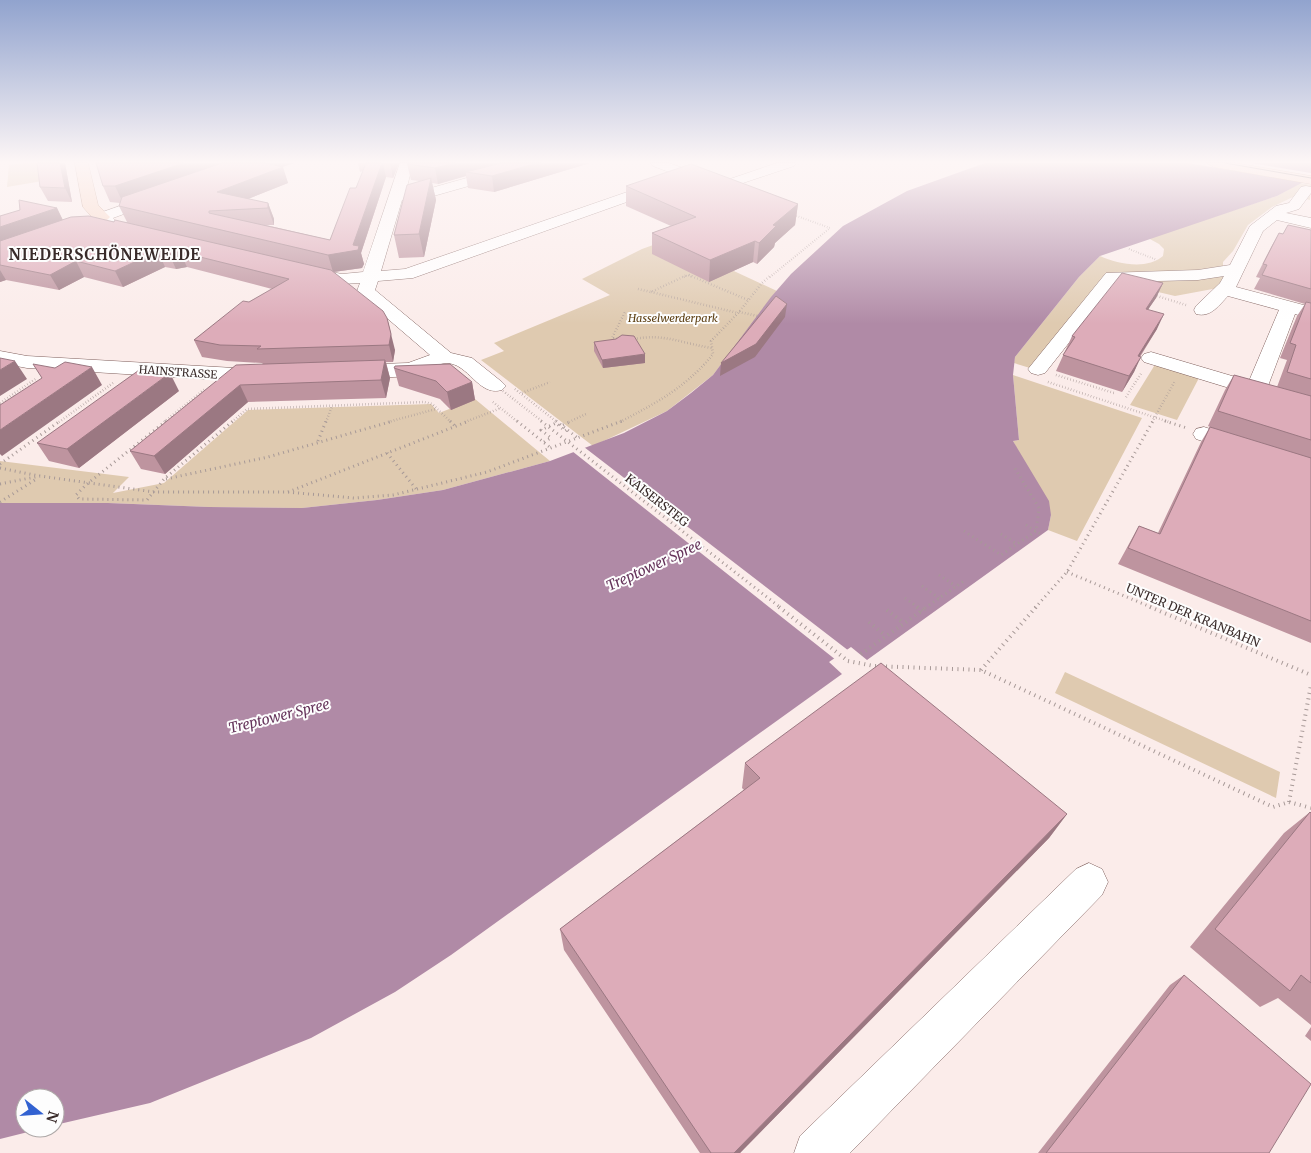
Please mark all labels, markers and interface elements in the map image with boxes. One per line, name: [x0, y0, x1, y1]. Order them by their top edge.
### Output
district label: NIEDERSCHÖNEWEIDE: [9, 244, 201, 264]
park label: Hasselwerderpark: [627, 311, 718, 325]
street label: HAINSTRASSE: [138, 362, 218, 382]
street label: KAISERSTEG: [622, 471, 692, 530]
water label: Treptower Spree: [603, 535, 705, 595]
street label: UNTER DER KRANBAHN: [1124, 580, 1263, 650]
water label: Treptower Spree: [227, 695, 331, 737]
north arrow: [15, 1088, 65, 1138]
text: N: [42, 1109, 63, 1125]

